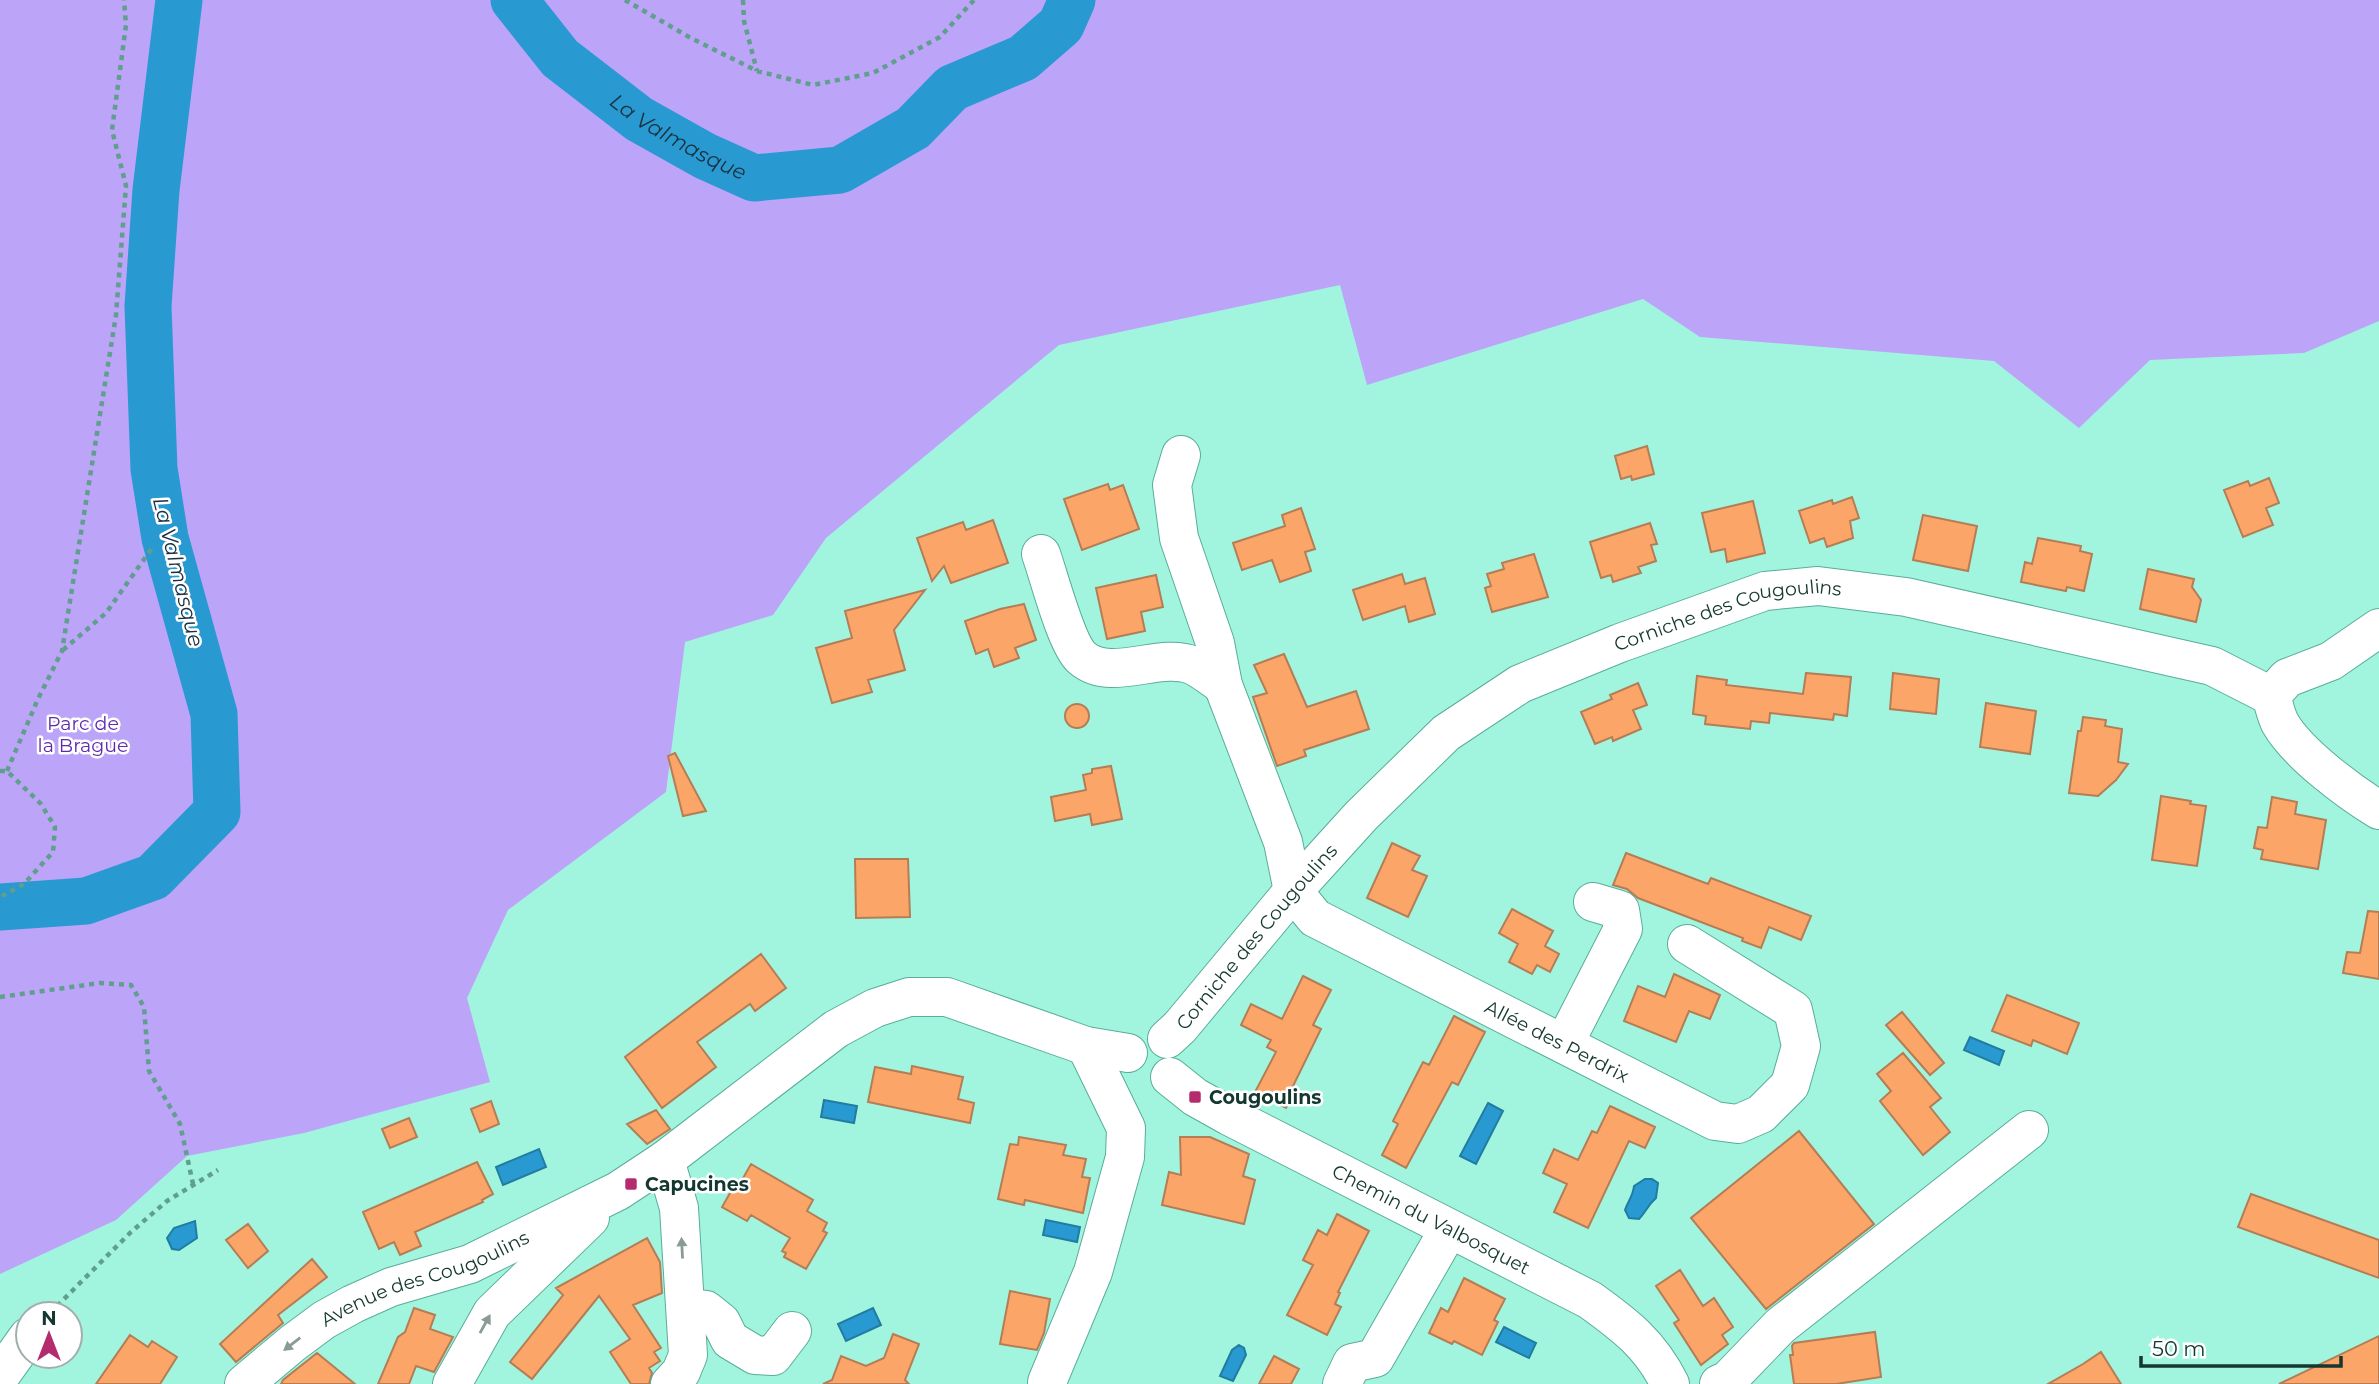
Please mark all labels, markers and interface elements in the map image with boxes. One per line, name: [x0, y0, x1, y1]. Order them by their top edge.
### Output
water label: La Valmasque: [605, 88, 751, 185]
water label: La Valmasque: [148, 495, 209, 649]
street label: Corniche des Cougoulins: [1611, 575, 1843, 656]
park label: Parc de la Brague: [38, 712, 128, 757]
street label: Corniche des Cougoulins: [1171, 839, 1342, 1035]
street label: Allée des Perdrix: [1481, 995, 1633, 1087]
place label: Cougoulins: [1209, 1086, 1321, 1109]
marker: Cougoulins: [1187, 1089, 1203, 1105]
street label: Chemin du Valbosquet: [1328, 1160, 1534, 1280]
place label: Capucines: [645, 1173, 749, 1196]
marker: Capucines: [623, 1176, 639, 1192]
street label: Avenue des Cougoulins: [317, 1226, 533, 1332]
one-way arrow: [676, 1237, 687, 1259]
north arrow: [14, 1300, 84, 1370]
text: N: [41, 1307, 57, 1330]
one-way arrow: [479, 1315, 491, 1334]
scale bar: [2141, 1324, 2340, 1368]
text: 50 m: [2152, 1336, 2206, 1361]
one-way arrow: [283, 1337, 301, 1351]

